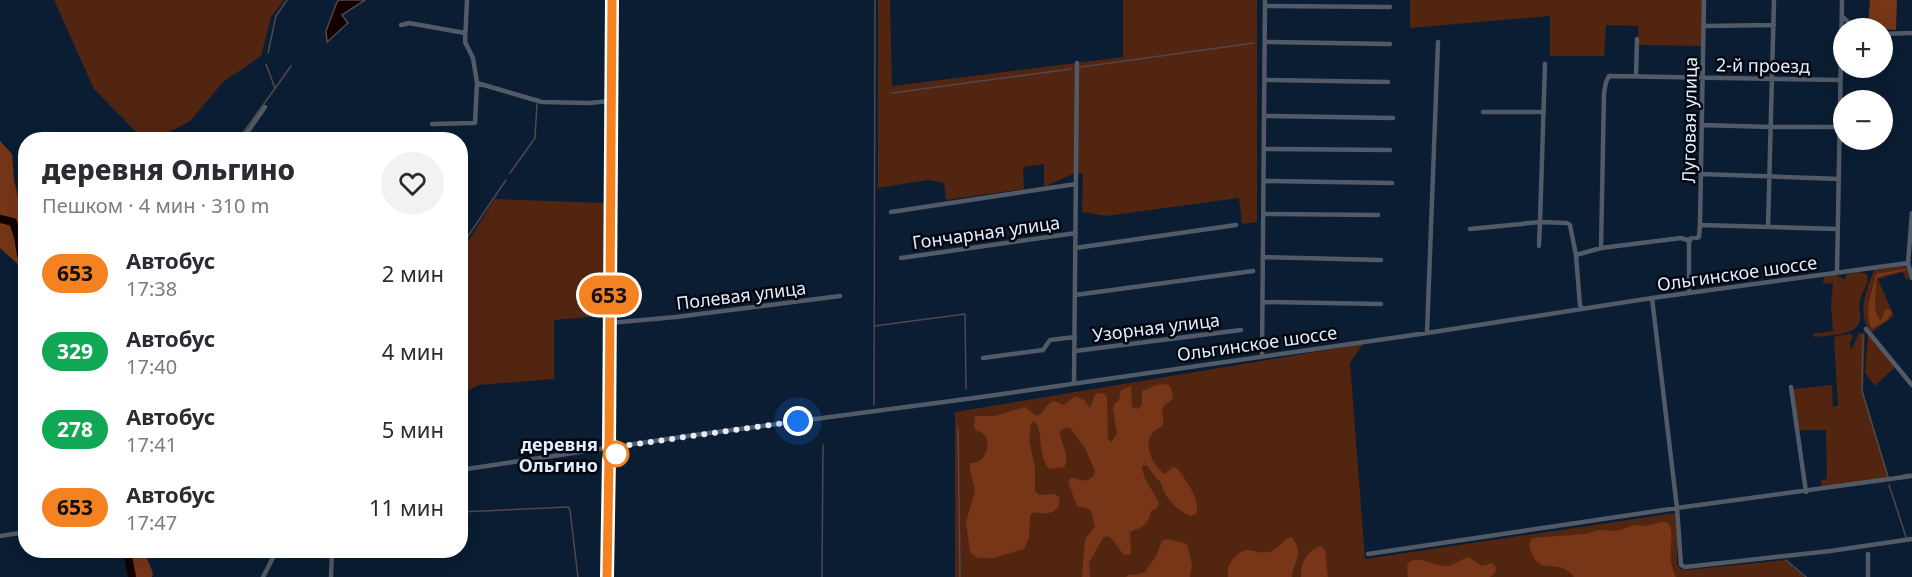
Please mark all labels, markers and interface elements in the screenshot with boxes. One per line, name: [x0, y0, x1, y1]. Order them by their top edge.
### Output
map controls: [1833, 18, 1893, 150]
button: +: [1833, 18, 1893, 78]
street label: 2-й проезд: [1716, 52, 1810, 78]
street label: Луговая улица: [1676, 57, 1702, 183]
button: −: [1833, 90, 1893, 150]
text: деревня Ольгино: [42, 150, 295, 188]
button: heart: [381, 152, 444, 215]
text: Пешком · 4 мин · 310 m: [42, 192, 269, 219]
street label: Гончарная улица: [911, 210, 1061, 254]
text: Автобус: [126, 245, 215, 275]
street label: Ольгинское шоссе: [1655, 250, 1819, 296]
text: 2 мин: [382, 258, 444, 288]
text: 653: [57, 259, 93, 287]
text: 17:38: [126, 275, 177, 302]
street label: Полевая улица: [675, 275, 807, 315]
line badge: 653: [574, 276, 644, 314]
text: 653: [591, 281, 627, 309]
street label: Узорная улица: [1091, 307, 1221, 347]
street label: Ольгинское шоссе: [1175, 320, 1339, 366]
text: Автобус: [126, 323, 215, 353]
text: 4 мин: [382, 336, 444, 366]
text: 329: [57, 337, 93, 365]
text: 17:40: [126, 353, 177, 380]
text: Автобус: [126, 401, 215, 431]
your location: [783, 406, 813, 436]
text: 5 мин: [382, 414, 444, 444]
text: 278: [57, 415, 93, 443]
text: 17:41: [126, 431, 177, 458]
place label: деревня Ольгино: [519, 432, 598, 477]
marker: деревня Ольгино: [603, 441, 629, 467]
text: Автобус: [126, 479, 215, 509]
text: 11 мин: [369, 492, 444, 522]
text: 653: [57, 493, 93, 521]
text: 17:47: [126, 509, 177, 536]

